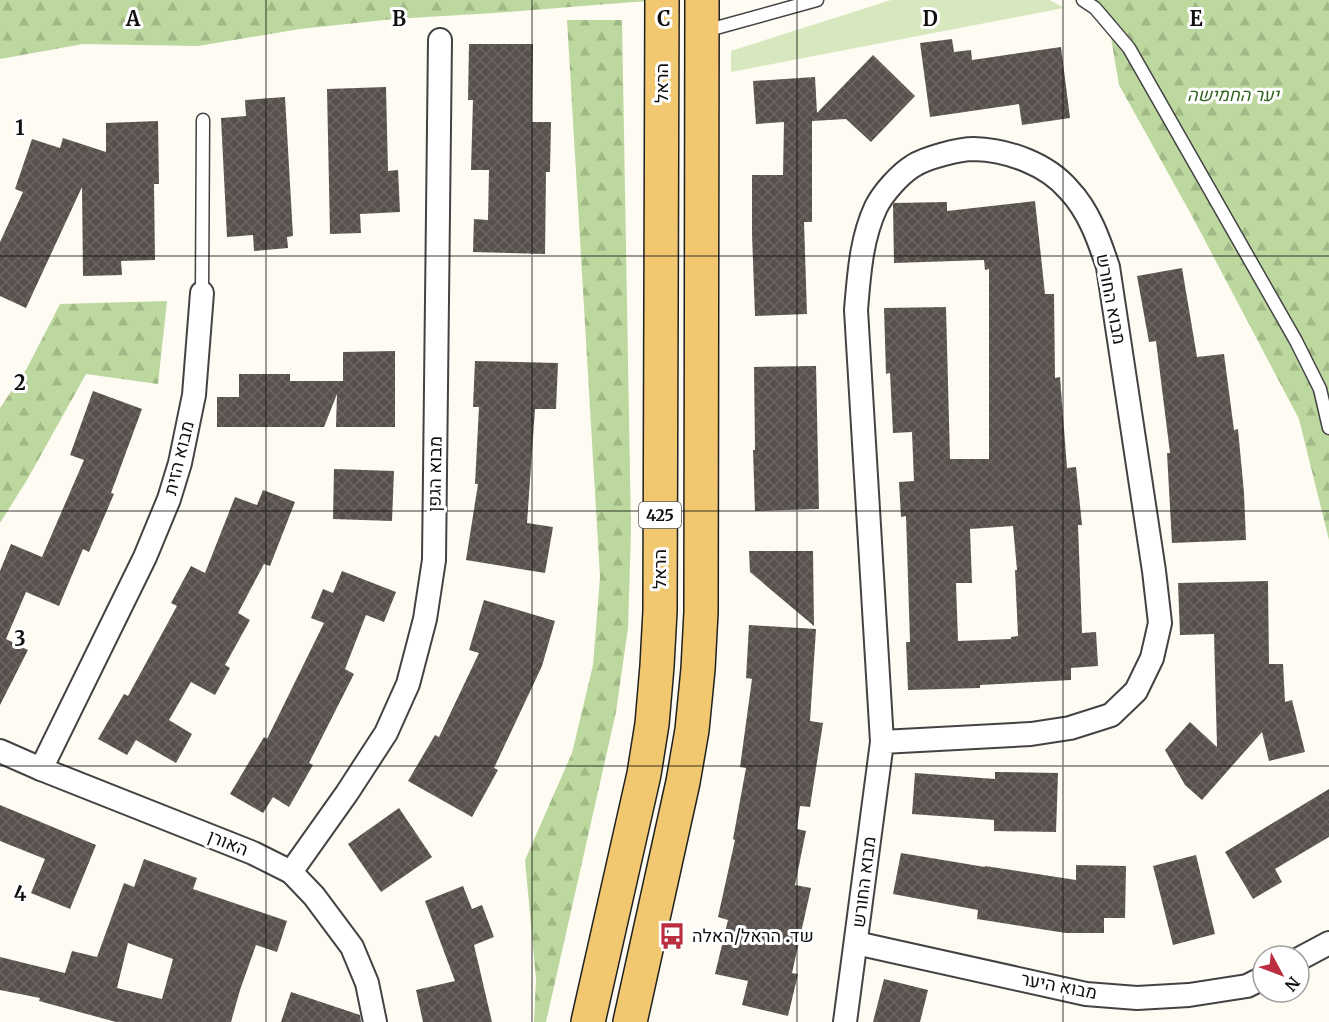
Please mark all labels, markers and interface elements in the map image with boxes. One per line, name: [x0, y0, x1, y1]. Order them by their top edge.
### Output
text: A: [125, 6, 141, 31]
text: B: [392, 6, 406, 31]
text: C: [657, 6, 671, 31]
text: D: [922, 6, 938, 31]
text: E: [1189, 6, 1203, 31]
street label: הראל: [650, 63, 673, 103]
park label: יער החמישה: [1187, 83, 1280, 106]
text: 1: [15, 115, 25, 140]
street label: מבוא החורש: [1091, 252, 1132, 346]
text: 2: [14, 370, 26, 395]
street label: מבוא הזית: [158, 418, 199, 497]
street label: מבוא הגפן: [422, 436, 447, 512]
road number: 425: [639, 502, 681, 528]
street label: הראל: [648, 549, 671, 589]
text: 3: [14, 626, 26, 651]
street label: האורן: [205, 824, 252, 861]
street label: מבוא החורש: [846, 835, 881, 929]
text: 4: [14, 881, 27, 906]
bus stop icon: שד. הראל/האלה: [657, 921, 687, 951]
place label: שד. הראל/האלה: [692, 924, 814, 947]
north arrow: [1251, 944, 1311, 1004]
street label: מבוא היער: [1019, 967, 1099, 1004]
text: N: [1280, 973, 1304, 995]

